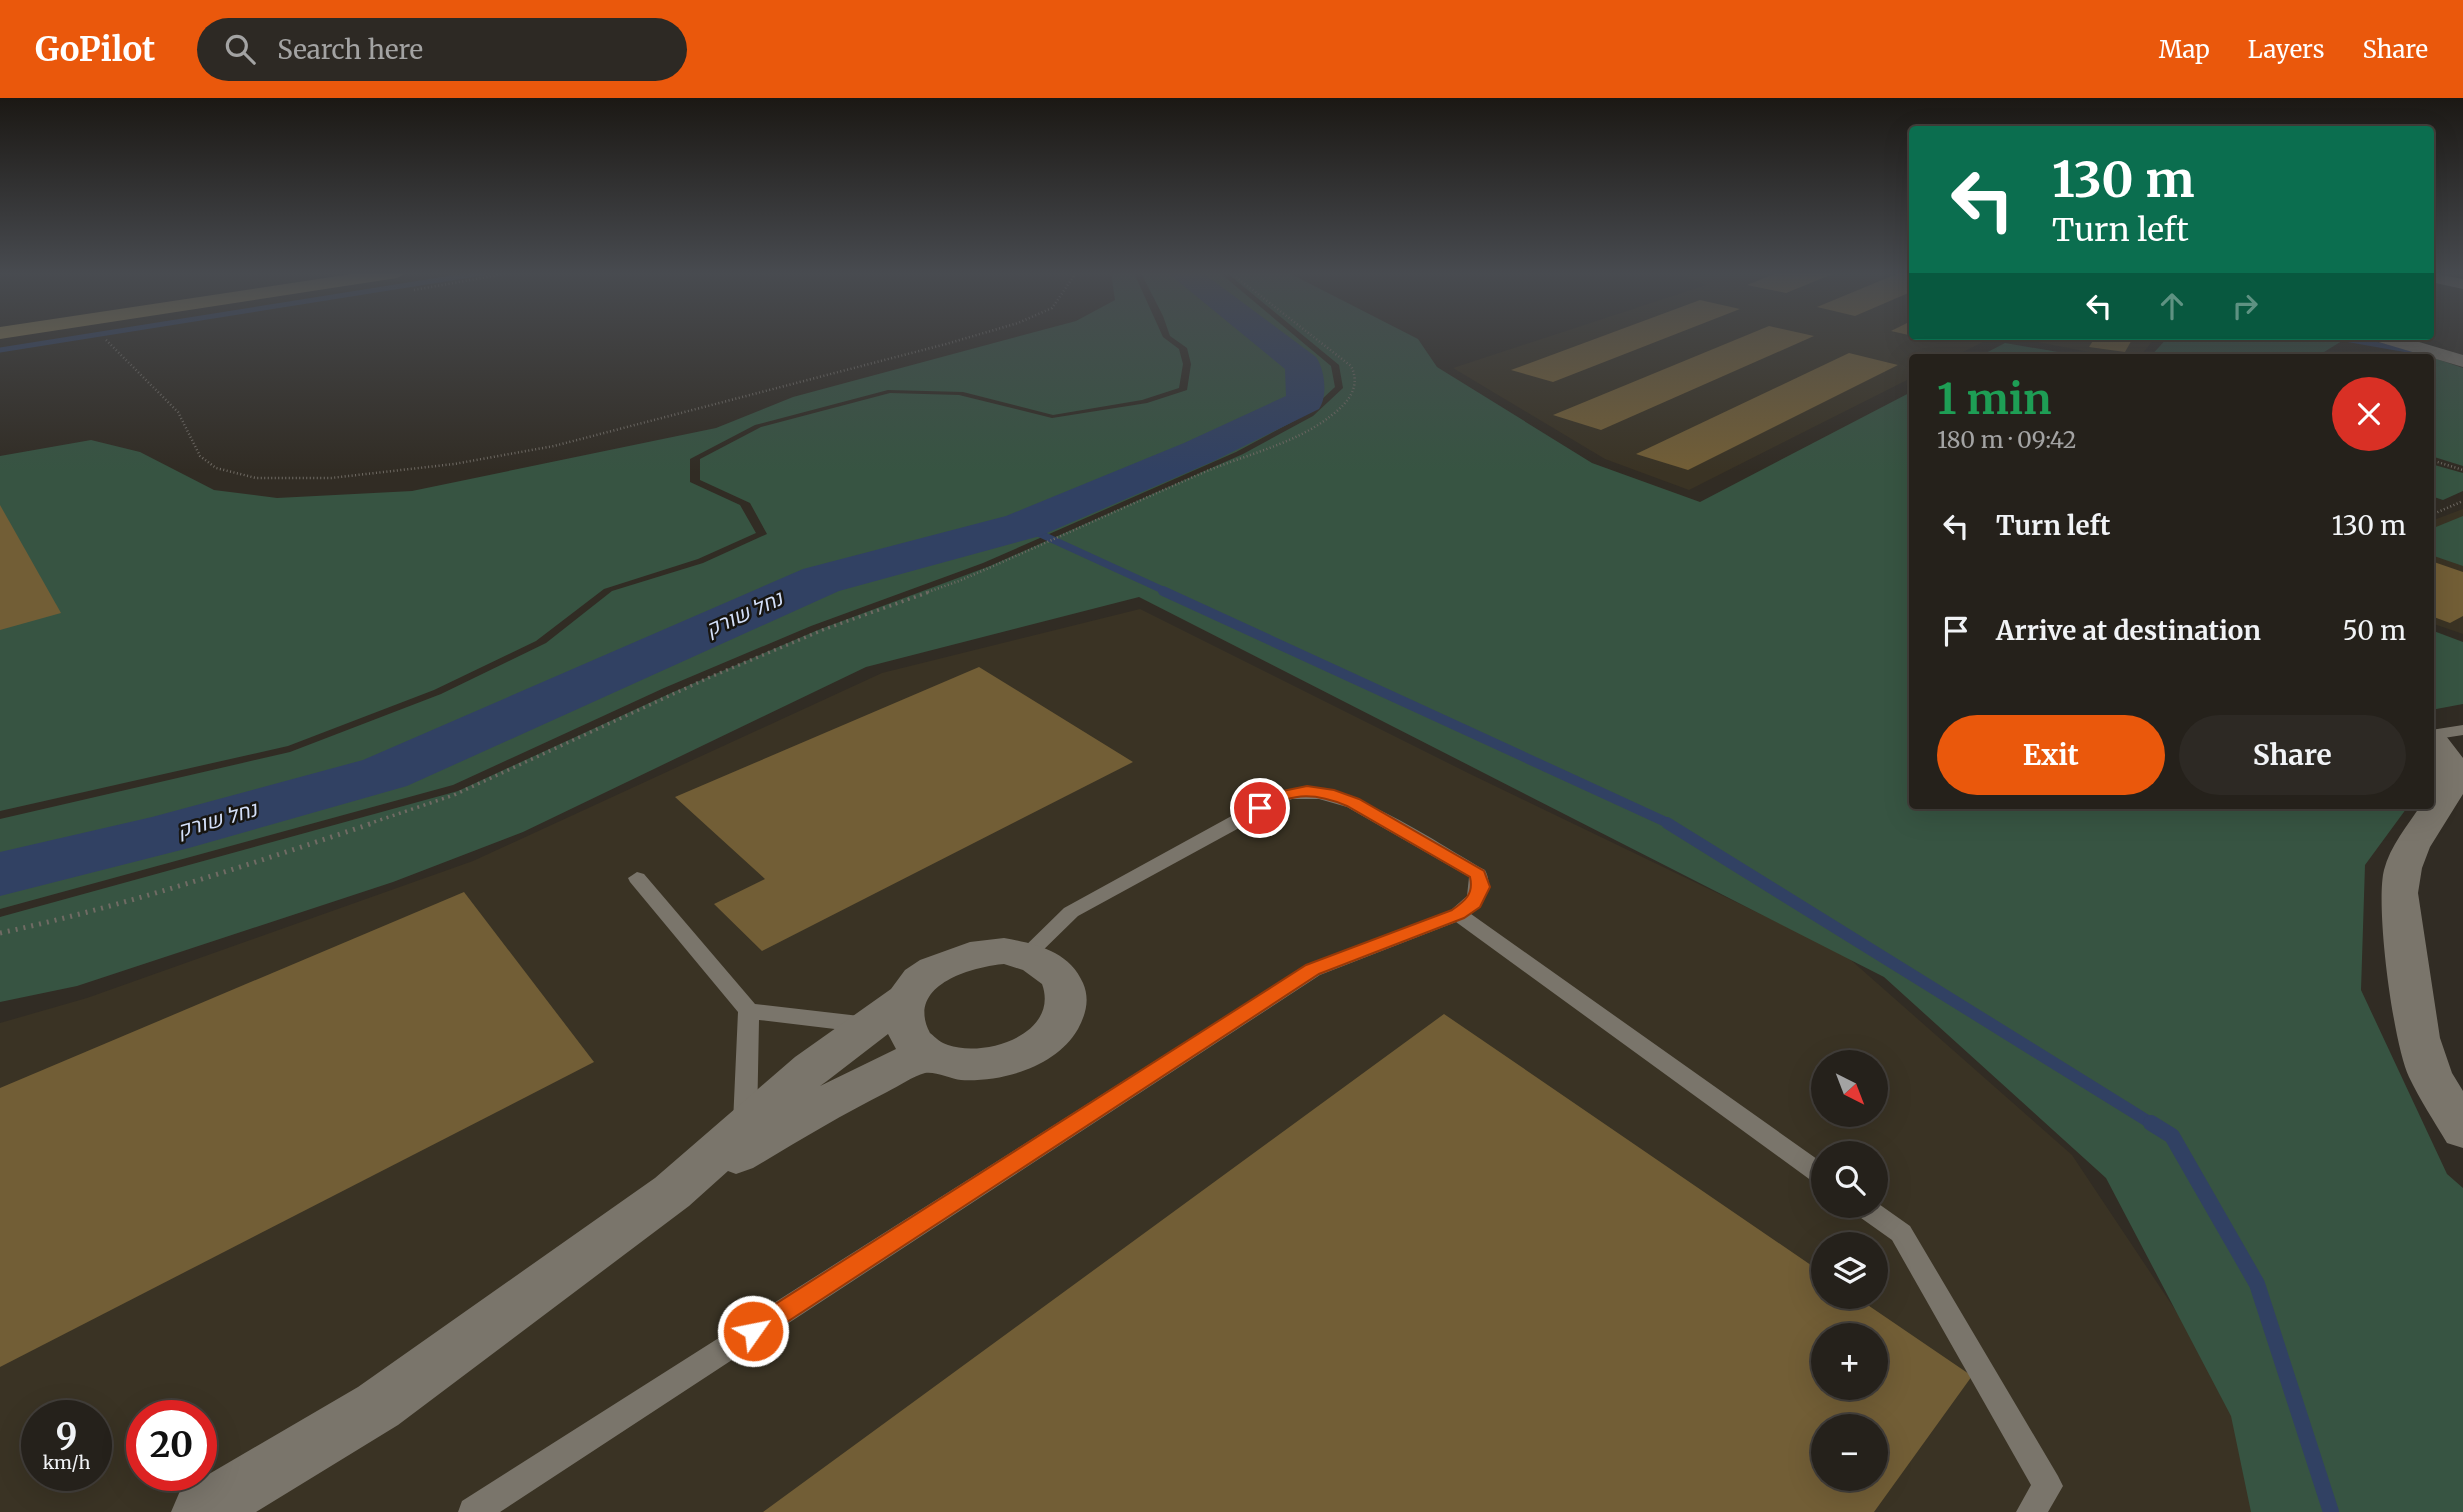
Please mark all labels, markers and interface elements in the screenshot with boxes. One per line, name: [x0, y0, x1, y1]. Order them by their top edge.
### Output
search box: [197, 18, 687, 81]
text: GoPilot: [35, 29, 155, 70]
icon: search: [221, 30, 259, 68]
text: Search here: [277, 33, 423, 66]
text: Map: [2159, 34, 2210, 65]
text: Layers: [2248, 34, 2324, 65]
text: Share: [2362, 34, 2428, 65]
text: 130 m: [2052, 149, 2195, 210]
icon: left: [1937, 154, 2028, 245]
text: Turn left: [2052, 210, 2189, 250]
icon: left: [2080, 287, 2118, 325]
icon: ahead: [2153, 287, 2191, 325]
icon: right: [2226, 287, 2264, 325]
text: 1 min: [1937, 373, 2051, 425]
button: close: [2332, 377, 2406, 451]
text: 180 m · 09:42: [1937, 425, 2076, 454]
icon: left: [1937, 507, 1975, 545]
text: Turn left: [1996, 509, 2110, 542]
text: 130 m: [2332, 509, 2406, 542]
water label: נחל שורק: [701, 584, 788, 643]
icon: arrive: [1937, 612, 1975, 650]
text: Arrive at destination: [1996, 614, 2261, 647]
text: 50 m: [2342, 614, 2406, 647]
button: Exit: [1937, 715, 2165, 795]
button: Share: [2179, 715, 2406, 795]
pin: [1230, 778, 1290, 838]
icon: arrive: [1241, 789, 1279, 827]
water label: נחל שורק: [174, 795, 261, 844]
north arrow: [1811, 1050, 1888, 1127]
map controls: [1811, 1050, 1888, 1491]
button: search: [1811, 1141, 1888, 1218]
button: layers: [1811, 1232, 1888, 1309]
position arrow: [716, 1294, 790, 1368]
button: +: [1811, 1323, 1888, 1400]
speed limit sign: 20: [126, 1400, 217, 1491]
text: 9: [56, 1414, 77, 1458]
button: −: [1811, 1414, 1888, 1491]
text: km/h: [43, 1451, 90, 1474]

